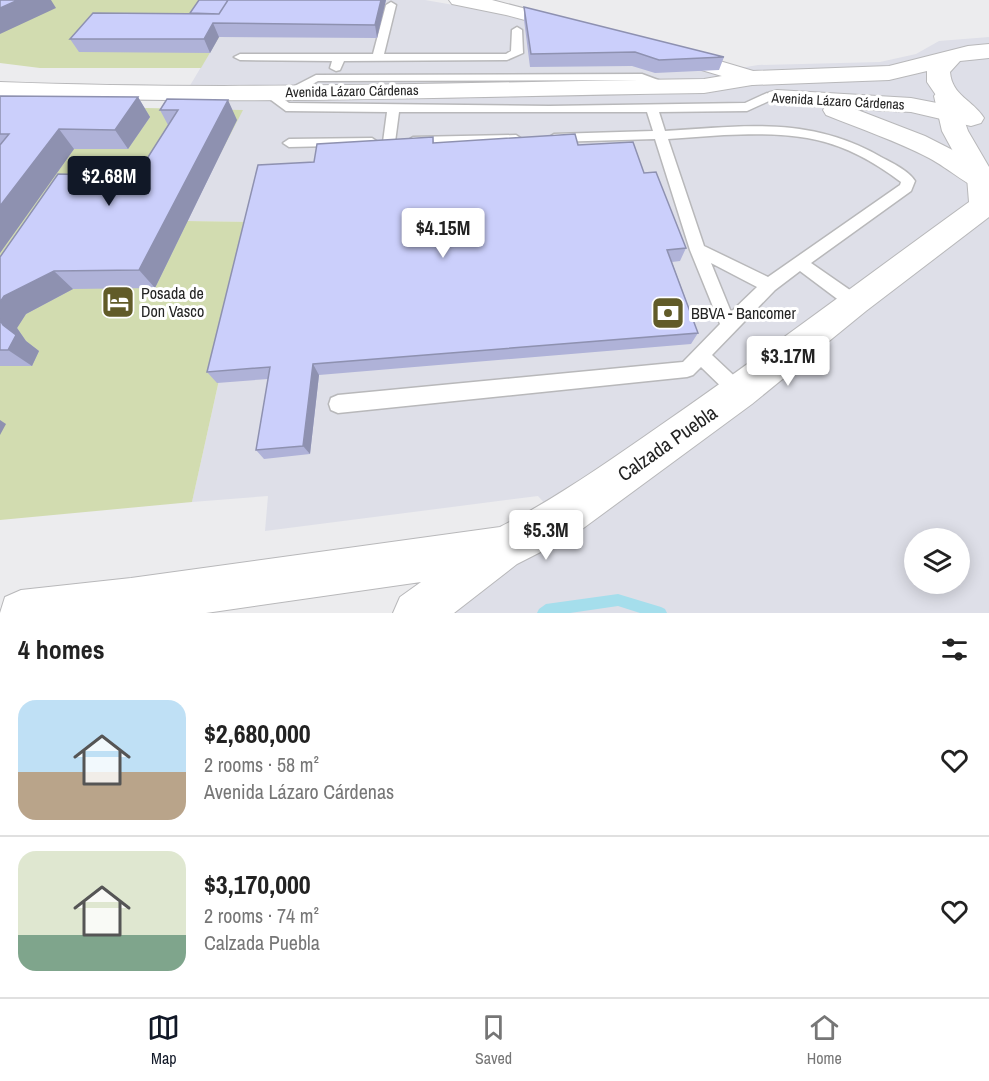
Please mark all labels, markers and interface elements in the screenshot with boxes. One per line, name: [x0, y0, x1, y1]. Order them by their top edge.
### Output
street label: Avenida Lázaro Cárdenas: [284, 81, 419, 101]
street label: Avenida Lázaro Cárdenas: [770, 88, 905, 113]
pin: $2.68M: [60, 156, 158, 207]
text: $2.68M: [82, 162, 136, 189]
pin: $4.15M: [394, 208, 492, 259]
text: $4.15M: [416, 214, 470, 241]
place label: Posada de Don Vasco: [141, 282, 204, 322]
hotel icon: Posada de Don Vasco: [100, 284, 136, 320]
bank icon: BBVA - Bancomer: [650, 295, 686, 331]
place label: BBVA - Bancomer: [691, 302, 796, 324]
pin: $3.17M: [739, 336, 837, 387]
text: $3.17M: [761, 342, 815, 369]
street label: Calzada Puebla: [612, 399, 722, 487]
pin: $5.3M: [504, 510, 588, 561]
text: $5.3M: [523, 516, 569, 543]
map controls: [904, 528, 970, 594]
button: layers: [904, 528, 970, 594]
text: 4 homes: [18, 632, 105, 667]
icon: filters: [938, 633, 971, 666]
text: $2,680,000: [204, 716, 311, 751]
icon: home: [66, 724, 138, 796]
icon: heart: [938, 744, 971, 777]
text: 2 rooms · 58 m²: [204, 751, 319, 778]
text: Avenida Lázaro Cárdenas: [204, 778, 394, 805]
text: $3,170,000: [204, 867, 311, 902]
icon: home: [66, 875, 138, 947]
icon: heart: [938, 895, 971, 928]
text: 2 rooms · 74 m²: [204, 902, 319, 929]
text: Calzada Puebla: [204, 929, 320, 956]
tab: Map: [147, 1011, 180, 1069]
tab: Saved: [475, 1011, 512, 1069]
tab: Home: [807, 1011, 842, 1069]

